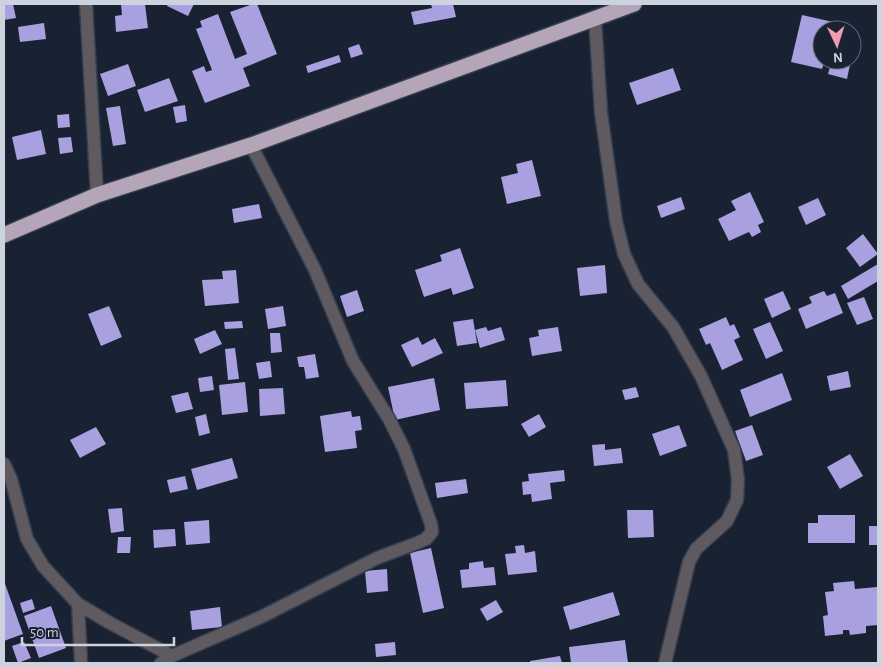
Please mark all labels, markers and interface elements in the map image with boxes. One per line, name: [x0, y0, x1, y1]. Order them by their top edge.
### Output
north arrow: [812, 20, 862, 70]
text: N: [832, 50, 843, 64]
scale bar: [22, 614, 175, 646]
text: 50 m: [30, 625, 59, 640]

